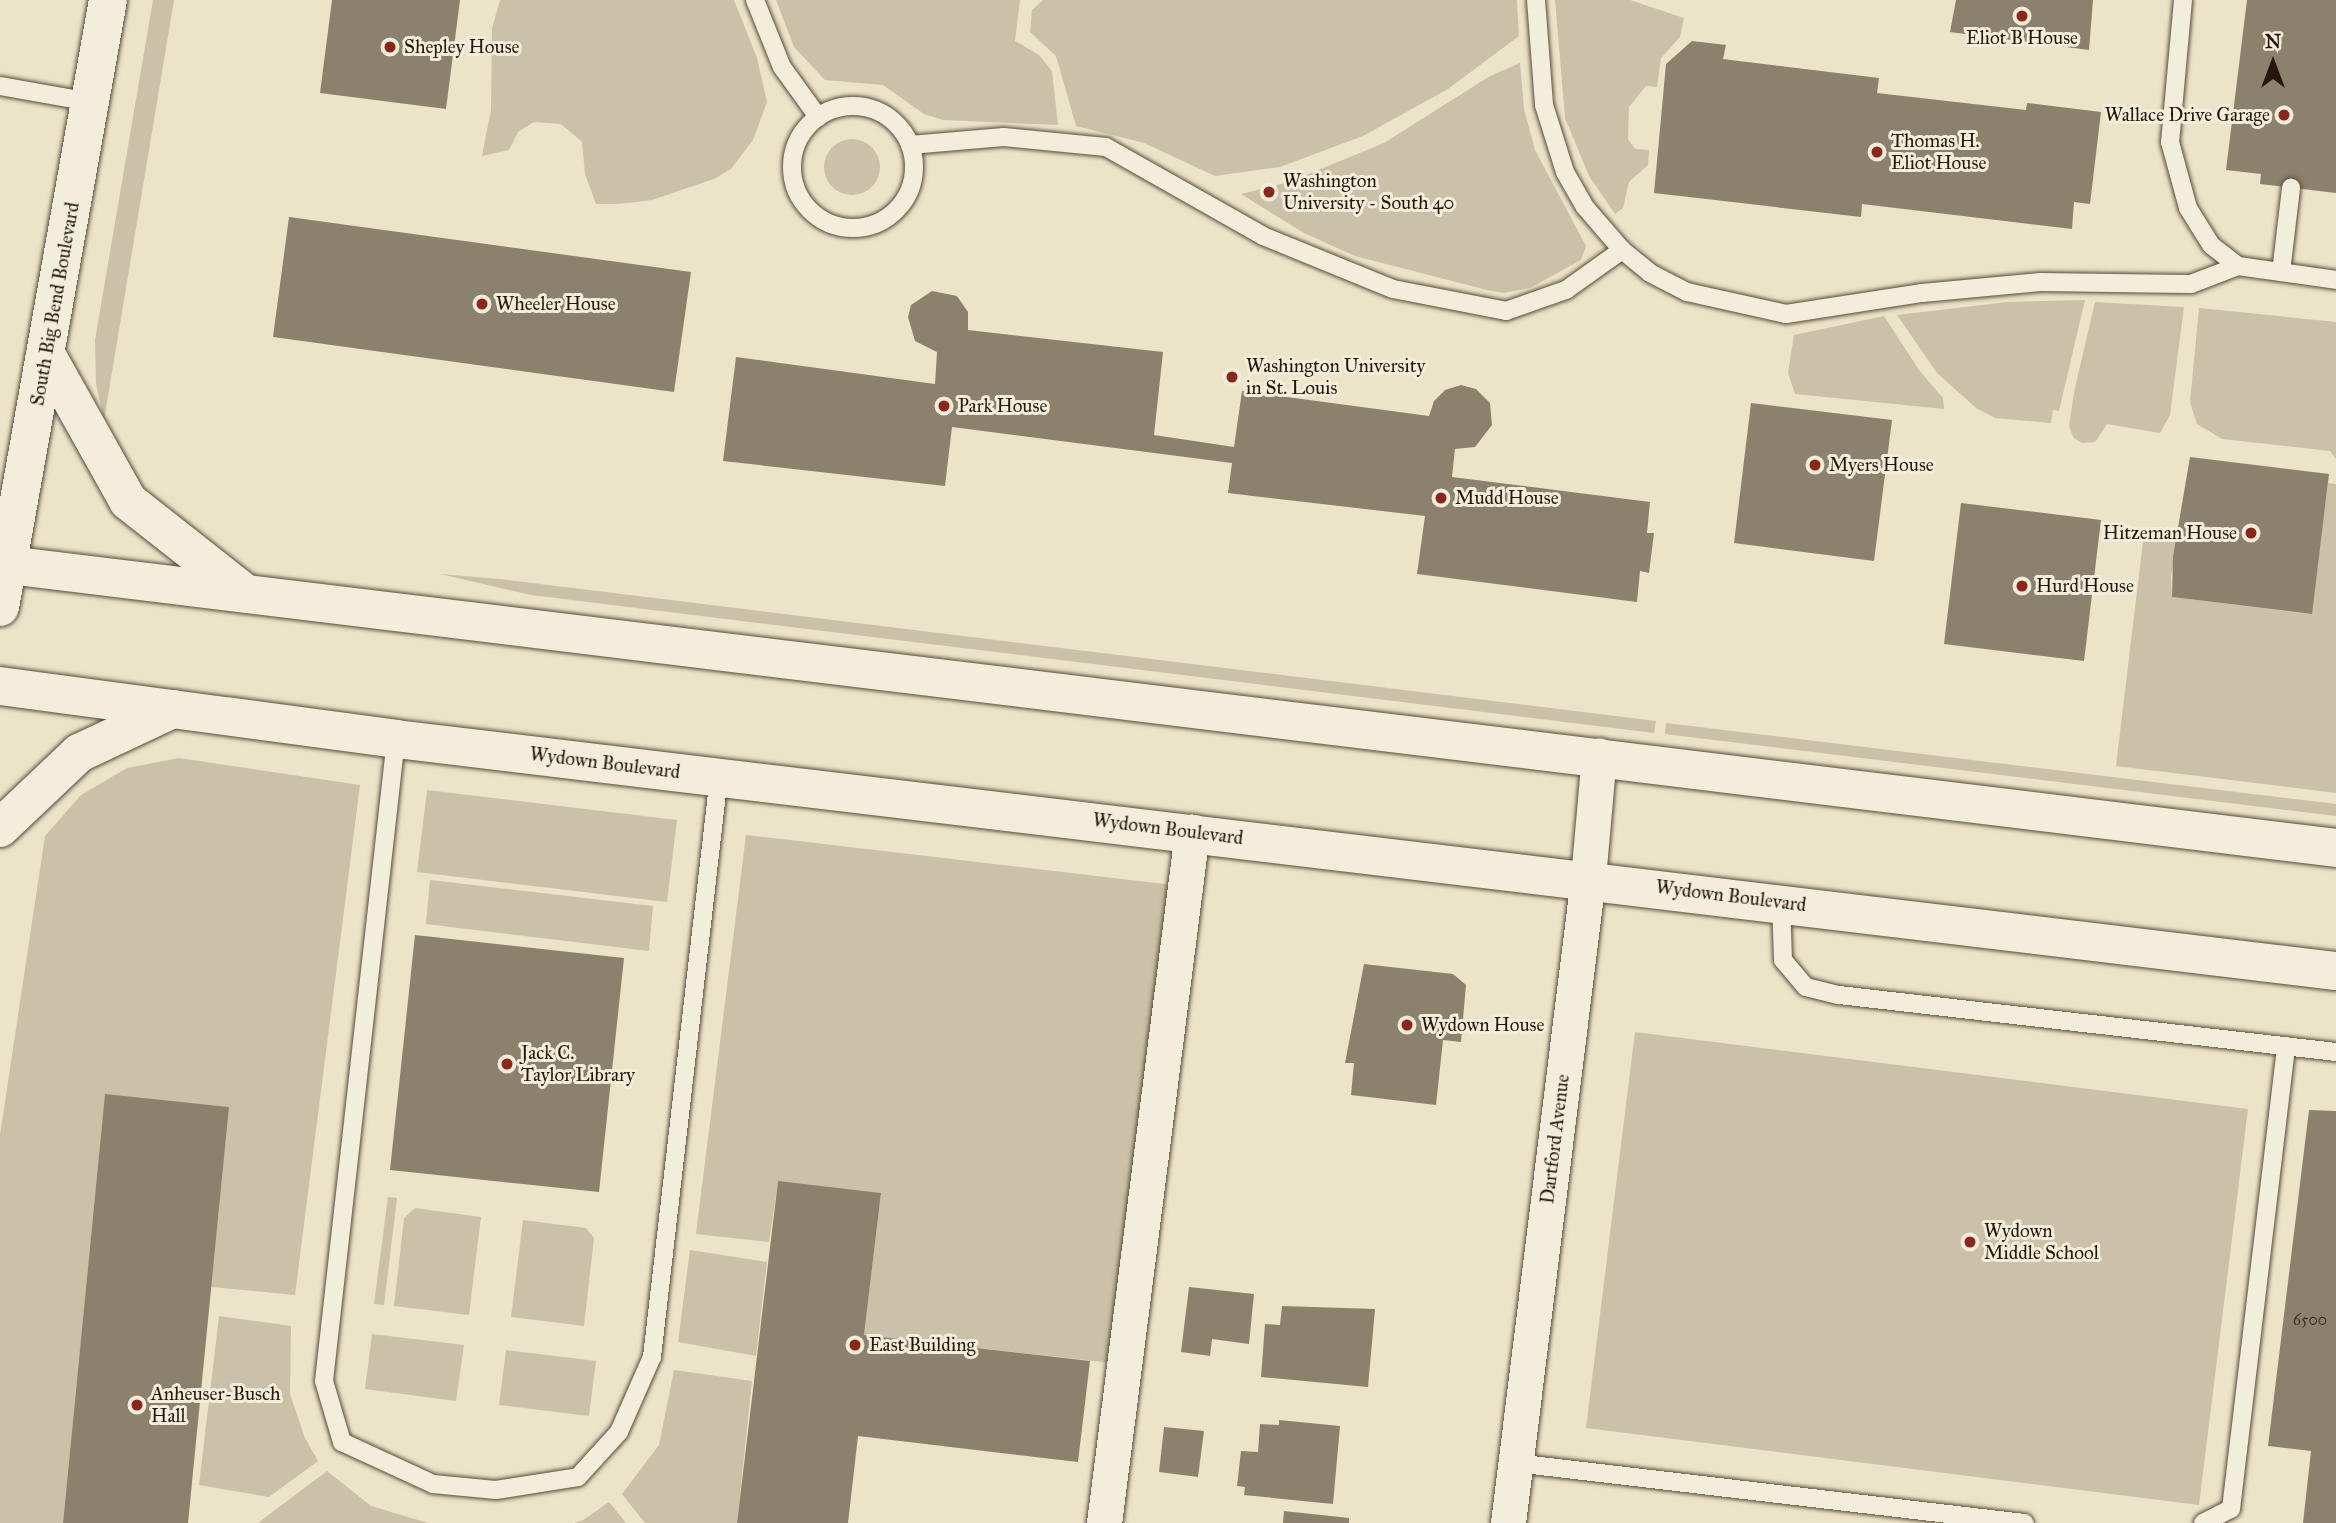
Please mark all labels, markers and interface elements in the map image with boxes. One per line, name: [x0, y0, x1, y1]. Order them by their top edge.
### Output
marker: Eliot B House: [2014, 8, 2030, 24]
place label: Eliot B House: [1966, 27, 2078, 49]
north arrow: [2238, 28, 2308, 98]
text: N: [2265, 30, 2281, 53]
place label: Shepley House: [404, 36, 520, 58]
marker: Shepley House: [382, 39, 398, 55]
place label: Wallace Drive Garage: [2105, 104, 2270, 126]
marker: Wallace Drive Garage: [2276, 107, 2292, 123]
place label: Thomas H. Eliot House: [1891, 130, 1986, 174]
marker: Thomas H. Eliot House: [1869, 144, 1885, 160]
place label: Washington University - South 40: [1283, 170, 1454, 214]
marker: Washington University - South 40: [1261, 184, 1277, 200]
street label: South Big Bend Boulevard: [26, 200, 84, 408]
place label: Wheeler House: [496, 293, 616, 315]
marker: Wheeler House: [474, 296, 490, 312]
place label: Washington University in St. Louis: [1246, 355, 1425, 399]
marker: Washington University in St. Louis: [1224, 369, 1240, 385]
place label: Park House: [958, 395, 1047, 417]
marker: Park House: [936, 398, 952, 414]
place label: Myers House: [1829, 454, 1934, 476]
marker: Myers House: [1807, 457, 1823, 473]
place label: Mudd House: [1455, 487, 1559, 509]
marker: Mudd House: [1433, 490, 1449, 506]
place label: Hitzeman House: [2103, 522, 2237, 544]
marker: Hitzeman House: [2243, 525, 2259, 541]
place label: Hurd House: [2036, 575, 2134, 597]
marker: Hurd House: [2014, 578, 2030, 594]
street label: Wydown Boulevard: [528, 742, 682, 784]
street label: Wydown Boulevard: [1091, 808, 1245, 850]
street label: Wydown Boulevard: [1654, 875, 1808, 917]
place label: Wydown House: [1421, 1014, 1544, 1036]
marker: Wydown House: [1399, 1017, 1415, 1033]
place label: Jack C. Taylor Library: [521, 1042, 635, 1086]
marker: Jack C. Taylor Library: [499, 1056, 515, 1072]
street label: Dartford Avenue: [1536, 1073, 1574, 1205]
place label: Wydown Middle School: [1984, 1220, 2099, 1264]
marker: Wydown Middle School: [1962, 1234, 1978, 1250]
house number: 6500: [2293, 1310, 2327, 1330]
place label: East Building: [869, 1334, 975, 1356]
marker: East Building: [847, 1337, 863, 1353]
place label: Anheuser-Busch Hall: [151, 1383, 281, 1427]
marker: Anheuser-Busch Hall: [129, 1397, 145, 1413]

